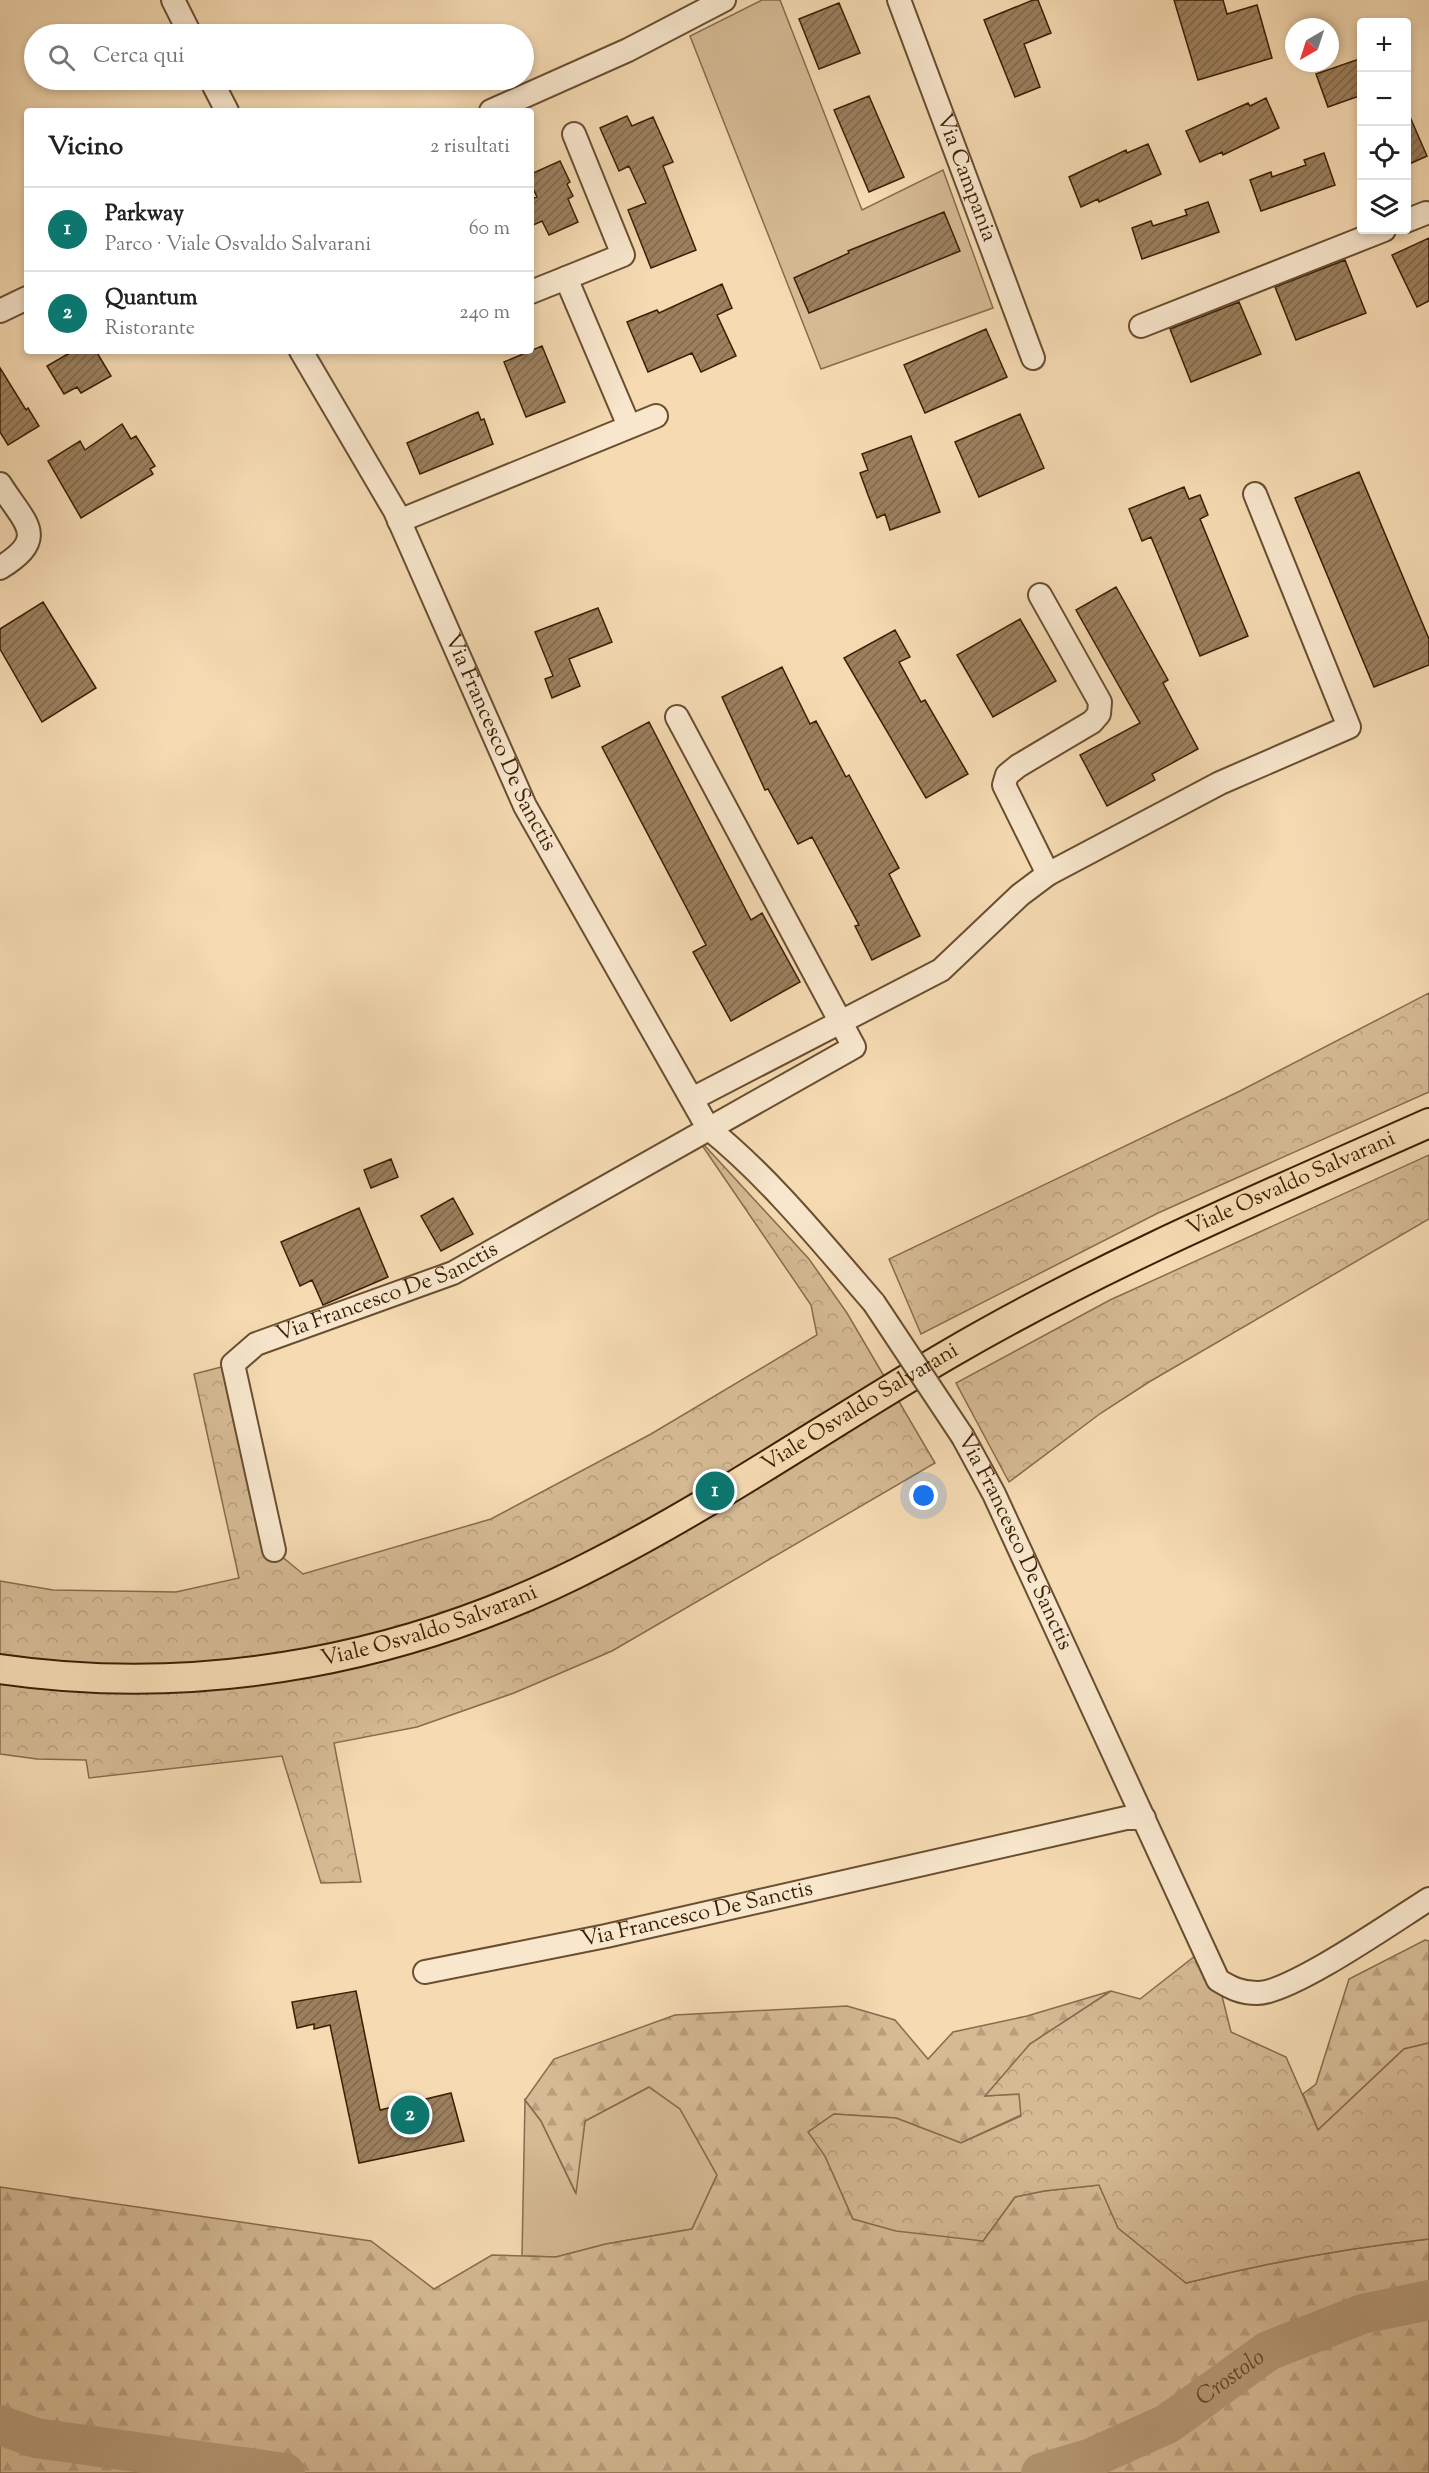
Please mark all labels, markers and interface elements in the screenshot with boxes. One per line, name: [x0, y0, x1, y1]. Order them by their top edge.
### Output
north arrow: [1285, 18, 1339, 72]
map controls: [1357, 18, 1411, 234]
button: +: [1357, 18, 1411, 72]
search box: [24, 24, 534, 90]
icon: search: [45, 41, 78, 74]
text: Cerca qui: [93, 41, 184, 73]
button: −: [1357, 72, 1411, 126]
street label: Via Campania: [927, 109, 1004, 247]
button: locate: [1357, 126, 1411, 180]
text: Vicino: [48, 129, 123, 166]
text: 2 risultati: [430, 133, 510, 162]
button: layers: [1357, 180, 1411, 234]
text: Parkway: [105, 199, 184, 231]
text: 1: [64, 215, 71, 244]
text: 60 m: [469, 215, 510, 244]
text: Parco · Viale Osvaldo Salvarani: [105, 231, 371, 260]
text: Quantum: [105, 283, 197, 315]
text: 2: [63, 299, 72, 328]
text: 240 m: [459, 299, 510, 328]
text: Ristorante: [105, 315, 195, 344]
street label: Via Francesco De Sanctis: [435, 629, 564, 858]
street label: Viale Osvaldo Salvarani: [1182, 1124, 1401, 1245]
street label: Via Francesco De Sanctis: [272, 1234, 505, 1351]
street label: Viale Osvaldo Salvarani: [756, 1335, 965, 1481]
street label: Via Francesco De Sanctis: [948, 1428, 1080, 1656]
pin: 1: [696, 1468, 734, 1514]
your location: [909, 1481, 938, 1510]
street label: Viale Osvaldo Salvarani: [318, 1577, 543, 1676]
street label: Via Francesco De Sanctis: [578, 1873, 816, 1957]
pin: 2: [390, 2092, 430, 2138]
water label: Crostolo: [1189, 2341, 1272, 2415]

